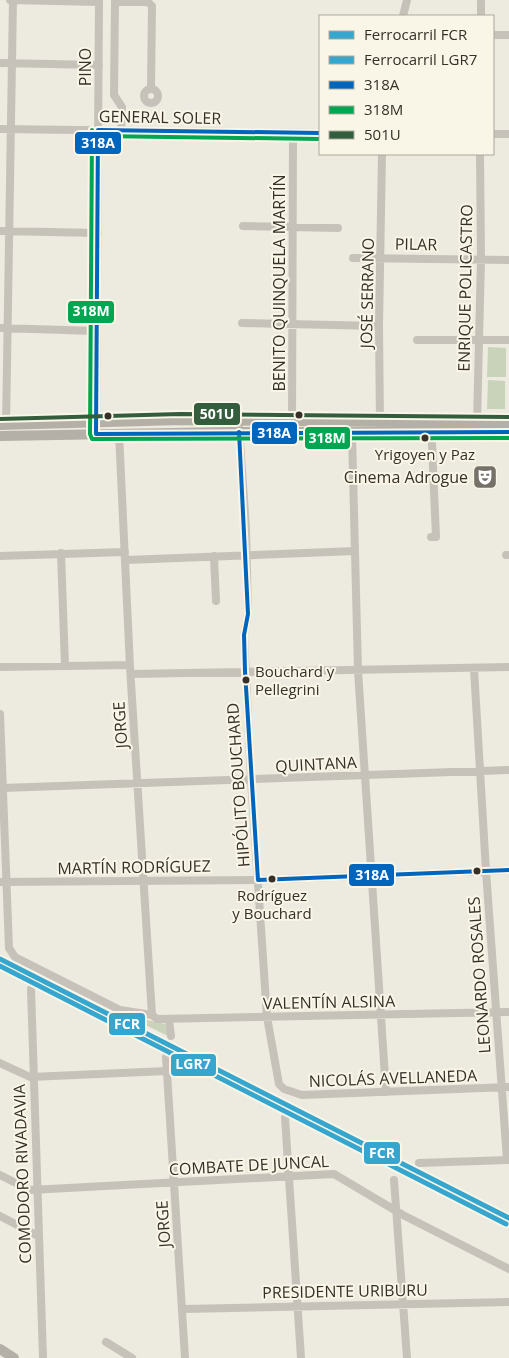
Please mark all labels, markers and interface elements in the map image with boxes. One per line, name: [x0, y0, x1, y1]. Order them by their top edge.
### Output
legend: [319, 15, 494, 155]
text: Ferrocarril FCR: [364, 24, 468, 44]
street label: PINO: [74, 48, 96, 86]
text: Ferrocarril LGR7: [364, 49, 477, 69]
text: 318A: [364, 74, 400, 94]
text: 318M: [364, 99, 403, 119]
street label: GENERAL SOLER: [99, 105, 221, 129]
text: 501U: [364, 124, 401, 144]
line badge: 318A: [74, 131, 122, 155]
text: 318A: [81, 133, 115, 152]
street label: BENITO QUINQUELA MARTÍN: [268, 174, 290, 392]
street label: ENRIQUE POLICASTRO: [453, 204, 477, 372]
street label: PILAR: [395, 233, 438, 255]
street label: JOSÉ SERRANO: [355, 238, 379, 350]
line badge: 318M: [67, 300, 115, 324]
text: 318M: [72, 301, 110, 320]
line badge: 501U: [193, 402, 241, 426]
text: 501U: [200, 404, 234, 423]
unlabelled marker: [294, 410, 304, 420]
unlabelled marker: [103, 411, 113, 421]
line badge: 318A: [251, 421, 298, 445]
text: 318A: [257, 423, 291, 442]
line badge: 318M: [304, 426, 351, 450]
text: 318M: [308, 428, 346, 447]
marker: Yrigoyen y Paz: [420, 433, 430, 443]
place label: Yrigoyen y Paz: [375, 444, 475, 464]
theatre icon: Cinema Adrogue: [472, 464, 498, 490]
place label: Cinema Adrogue: [344, 466, 468, 488]
place label: Bouchard y Pellegrini: [255, 661, 335, 699]
marker: Bouchard y Pellegrini: [241, 675, 251, 685]
street label: JORGE: [107, 701, 133, 751]
street label: HIPÓLITO BOUCHARD: [221, 702, 255, 868]
street label: QUINTANA: [275, 751, 358, 777]
street label: MARTÍN RODRÍGUEZ: [57, 855, 211, 879]
line badge: 318A: [348, 863, 395, 887]
text: 318A: [355, 865, 389, 884]
unlabelled marker: [472, 866, 482, 876]
marker: Rodríguez y Bouchard: [267, 874, 277, 884]
place label: Rodríguez y Bouchard: [232, 885, 312, 923]
street label: LEONARDO ROSALES: [463, 896, 495, 1054]
street label: VALENTÍN ALSINA: [263, 990, 396, 1014]
line badge: FCR: [108, 1012, 146, 1036]
text: FCR: [114, 1014, 141, 1033]
line badge: LGR7: [170, 1053, 217, 1077]
text: LGR7: [175, 1054, 211, 1073]
street label: NICOLÁS AVELLANEDA: [308, 1064, 478, 1092]
street label: COMODORO RIVADAVIA: [8, 1083, 36, 1264]
line badge: FCR: [363, 1141, 401, 1165]
text: FCR: [369, 1143, 396, 1162]
street label: COMBATE DE JUNCAL: [168, 1150, 330, 1180]
street label: JORGE: [150, 1200, 176, 1250]
street label: PRESIDENTE URIBURU: [262, 1279, 428, 1303]

